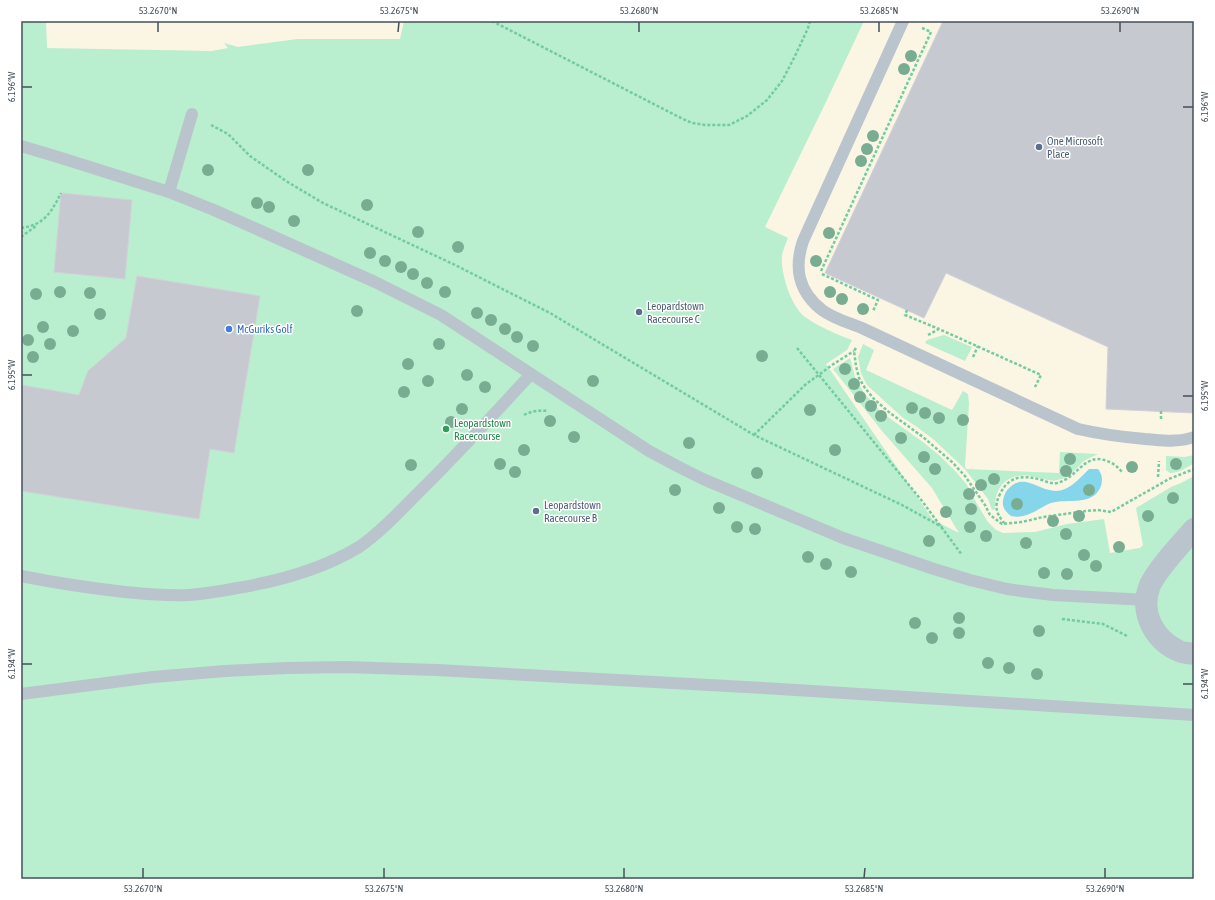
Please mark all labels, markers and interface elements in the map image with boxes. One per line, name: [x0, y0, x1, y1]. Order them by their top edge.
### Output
text: 53.2670°N: [139, 5, 177, 16]
text: 53.2675°N: [380, 5, 418, 16]
text: 53.2680°N: [620, 5, 658, 16]
text: 53.2685°N: [860, 5, 898, 16]
text: 53.2690°N: [1101, 5, 1139, 16]
text: 6.196°W: [6, 71, 17, 102]
text: 6.196°W: [1199, 91, 1210, 122]
place label: One Microsoft Place: [1047, 135, 1103, 160]
marker: One Microsoft Place: [1034, 142, 1044, 152]
place label: Leopardstown Racecourse C: [647, 300, 704, 325]
marker: Leopardstown Racecourse C: [634, 307, 644, 317]
place label: McGuriks Golf: [237, 323, 293, 335]
marker: McGuriks Golf: [224, 324, 234, 334]
text: 6.195°W: [6, 359, 17, 390]
text: 6.195°W: [1199, 380, 1210, 411]
place label: Leopardstown Racecourse: [454, 417, 511, 442]
marker: Leopardstown Racecourse: [441, 424, 451, 434]
place label: Leopardstown Racecourse B: [544, 499, 601, 524]
marker: Leopardstown Racecourse B: [531, 506, 541, 516]
text: 6.194°W: [6, 648, 17, 679]
text: 6.194°W: [1199, 668, 1210, 699]
text: 53.2670°N: [124, 883, 162, 894]
text: 53.2675°N: [365, 883, 403, 894]
text: 53.2680°N: [605, 883, 643, 894]
text: 53.2685°N: [845, 883, 883, 894]
text: 53.2690°N: [1086, 883, 1124, 894]

